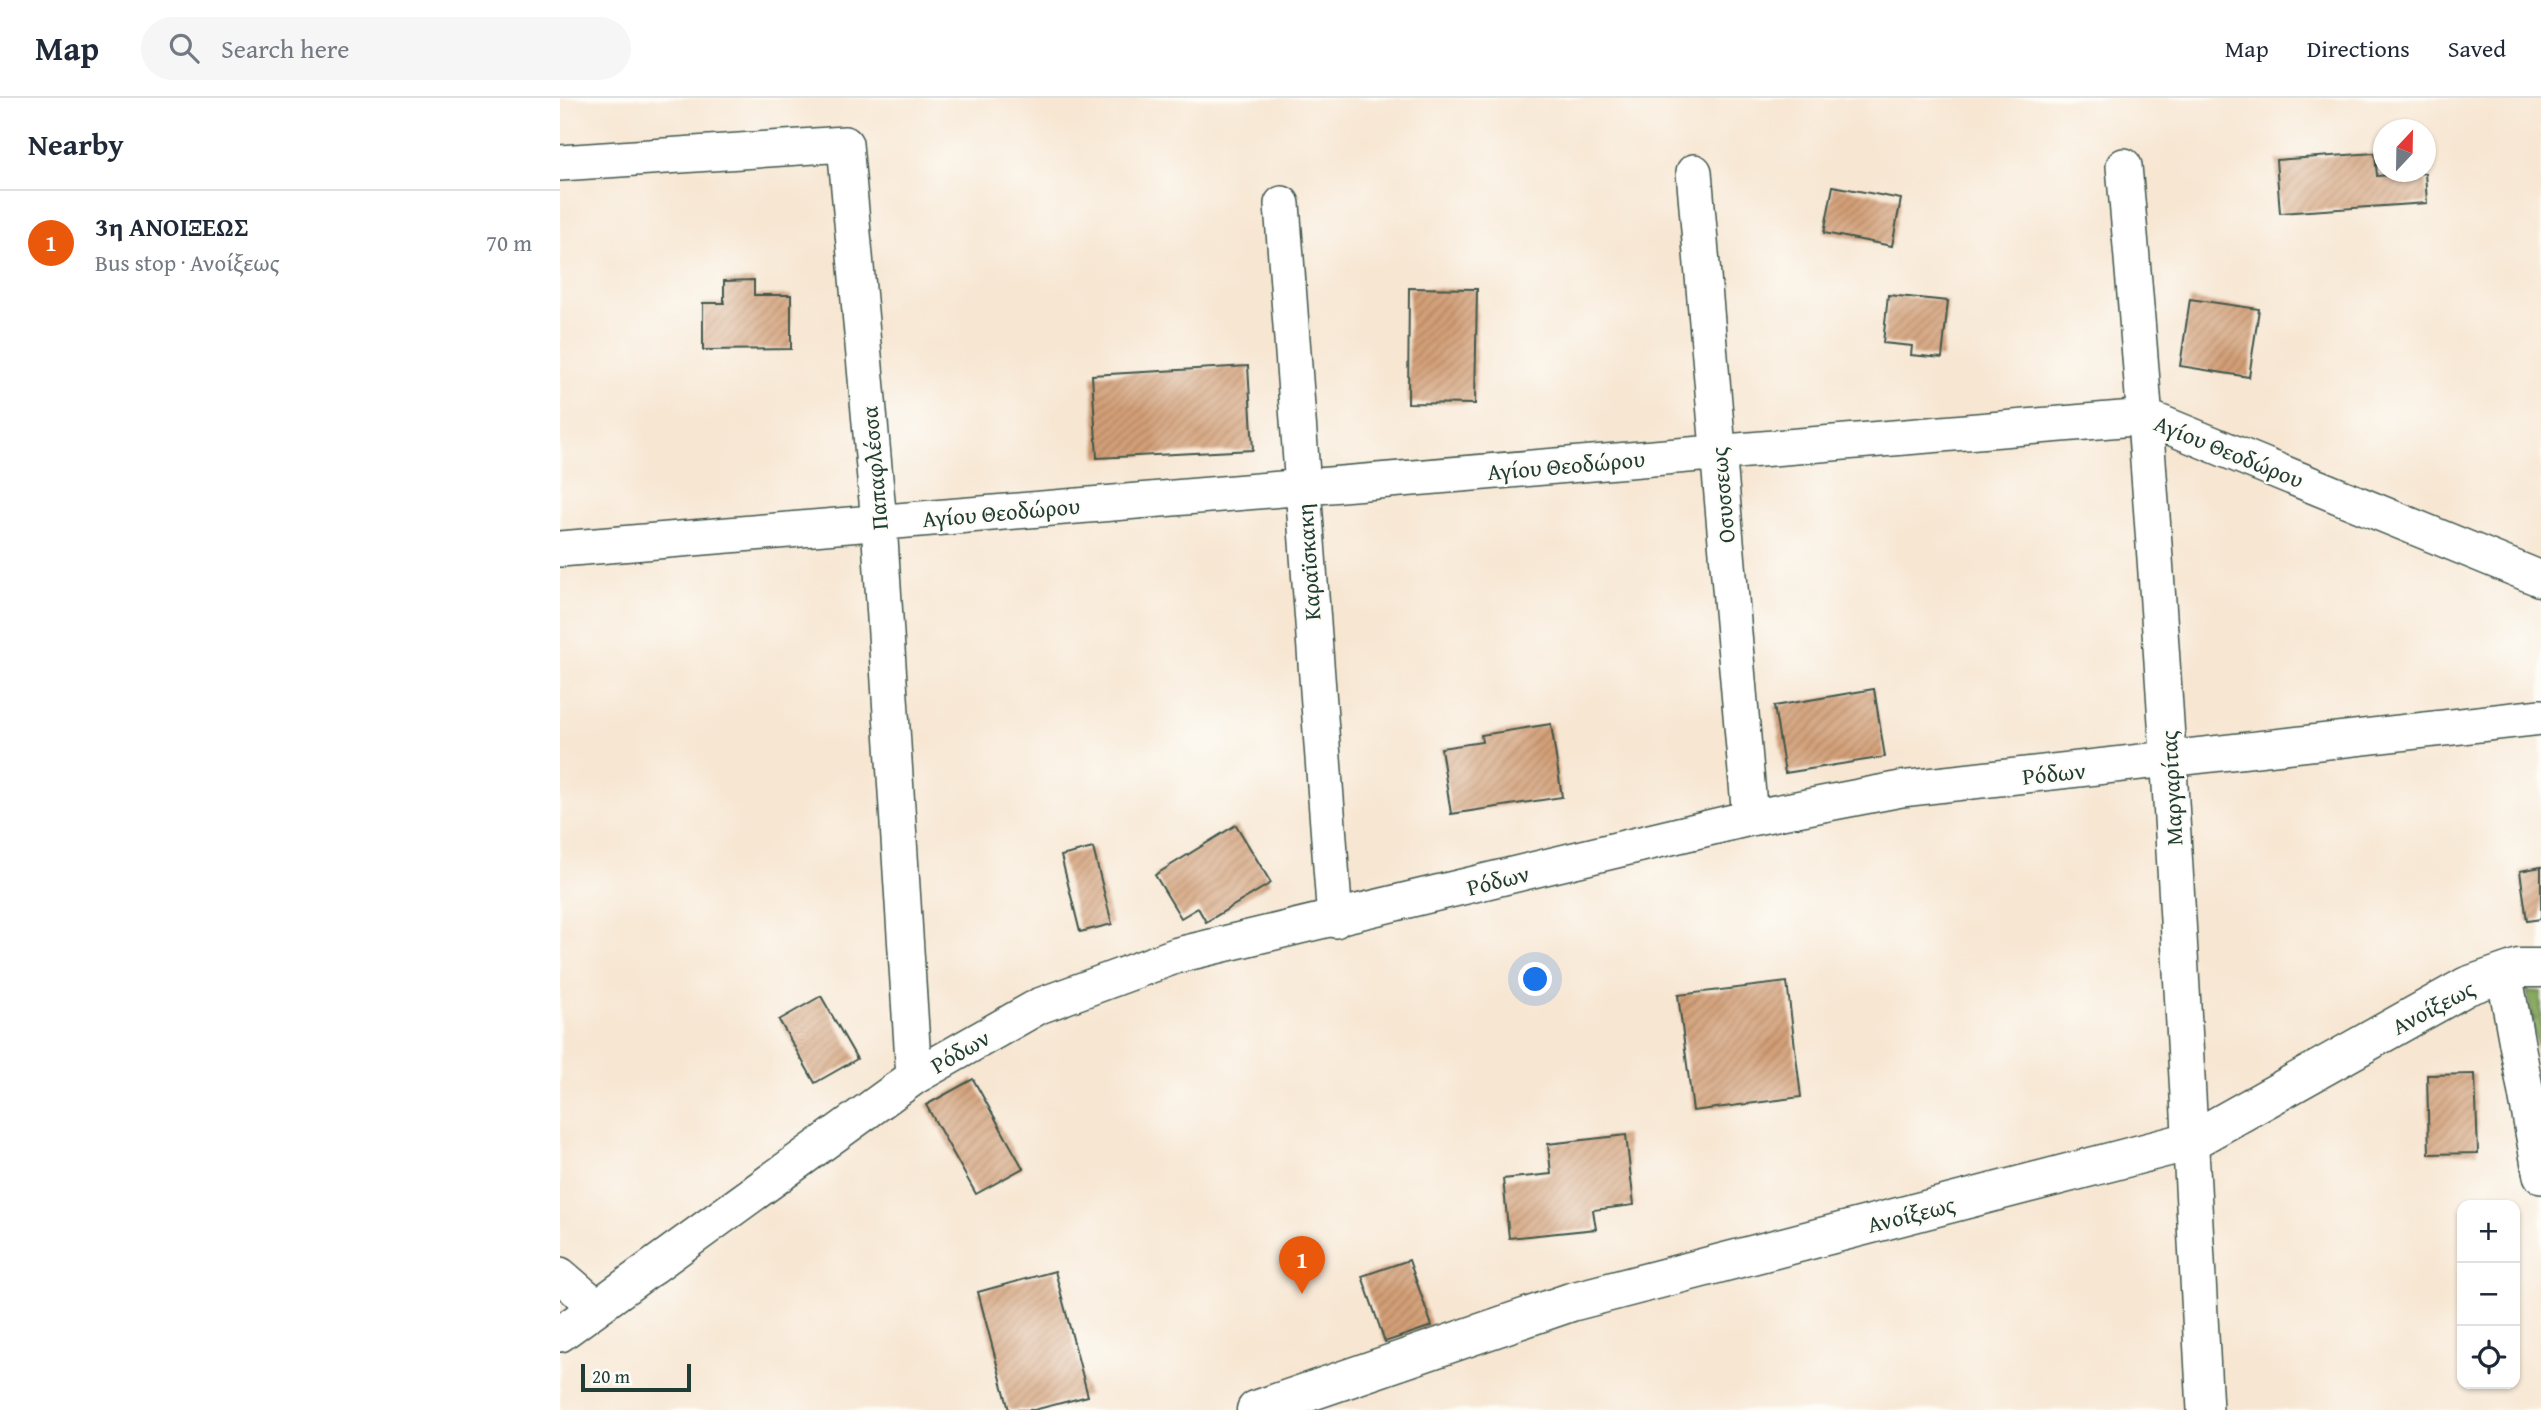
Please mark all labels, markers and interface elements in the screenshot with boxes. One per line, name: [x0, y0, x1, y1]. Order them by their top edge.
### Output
search box: [141, 17, 631, 80]
text: Map: [35, 24, 99, 72]
icon: search: [165, 29, 203, 67]
text: Search here: [221, 29, 349, 68]
text: Map: [2225, 31, 2269, 66]
text: Directions: [2307, 31, 2410, 66]
text: Saved: [2448, 31, 2506, 66]
north arrow: [2373, 119, 2436, 182]
text: Nearby: [28, 122, 124, 166]
text: 3η ΑΝΟΙΞΕΩΣ: [95, 207, 248, 246]
text: 1: [45, 226, 57, 259]
text: 70 m: [486, 226, 532, 259]
text: Bus stop · Ανοίξεως: [95, 246, 279, 279]
street label: Παπαφλέσσα: [852, 405, 896, 531]
street label: Αγίου Θεοδώρου: [2149, 406, 2309, 496]
street label: Αγίου Θεοδώρου: [1486, 442, 1646, 488]
street label: Οσυσσεως: [1701, 445, 1743, 544]
street label: Αγίου Θεοδώρου: [921, 489, 1081, 535]
street label: Καραϊσκακη: [1287, 502, 1329, 622]
street label: Μαργαρίτας: [2151, 729, 2190, 846]
street label: Ρόδων: [2021, 753, 2087, 793]
street label: Ρόδων: [1463, 856, 1533, 904]
your location: [1518, 962, 1552, 996]
street label: Ανοίξεως: [2386, 971, 2480, 1043]
street label: Ρόδων: [924, 1021, 996, 1081]
street label: Ανοίξεως: [1864, 1187, 1959, 1241]
map controls: [2457, 1200, 2520, 1389]
button: +: [2457, 1200, 2520, 1263]
pin: 1: [1279, 1236, 1325, 1294]
button: −: [2457, 1263, 2520, 1326]
button: locate: [2457, 1326, 2520, 1389]
scale bar: [581, 1361, 691, 1393]
text: 20 m: [592, 1362, 630, 1390]

